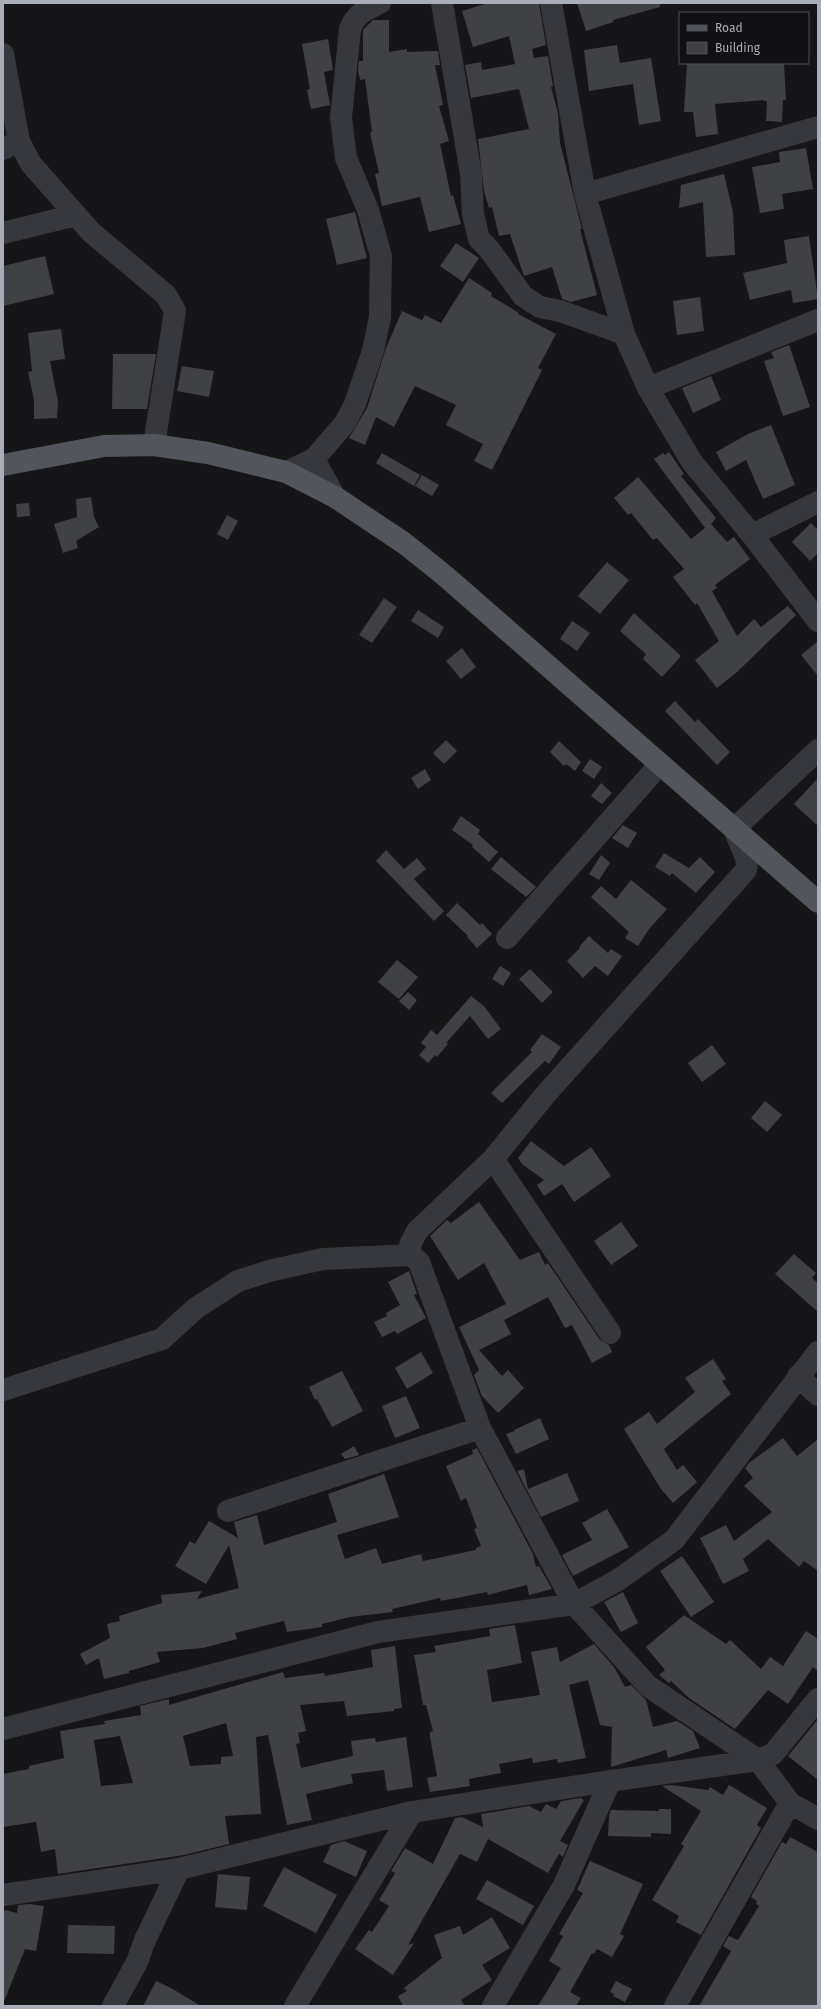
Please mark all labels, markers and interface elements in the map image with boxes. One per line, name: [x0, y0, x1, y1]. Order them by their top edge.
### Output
legend: [679, 12, 809, 64]
text: Road: [715, 21, 743, 35]
text: Building: [715, 41, 761, 55]

